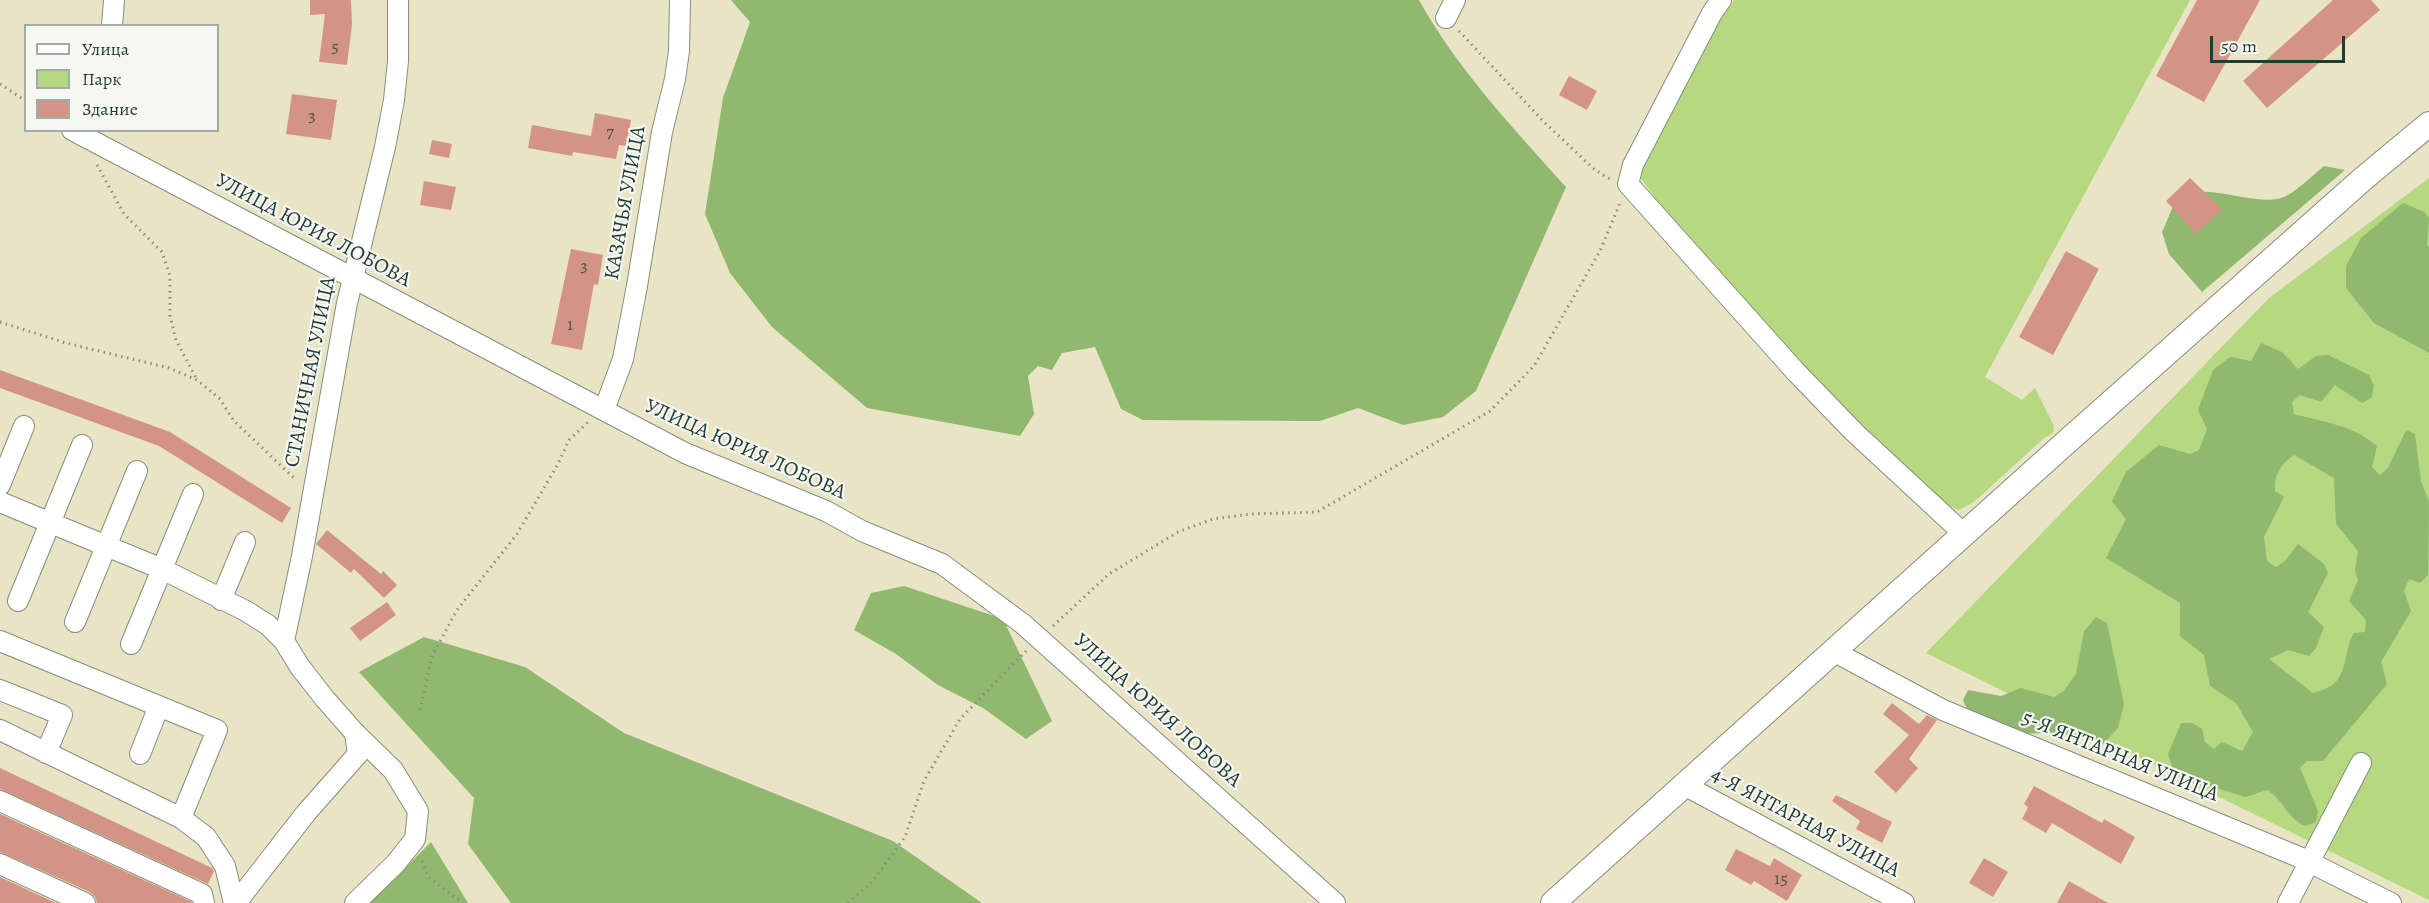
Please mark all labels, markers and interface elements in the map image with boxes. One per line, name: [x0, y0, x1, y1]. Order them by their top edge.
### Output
legend: [24, 24, 219, 132]
scale bar: [2213, 24, 2348, 62]
text: 50 m: [2221, 34, 2257, 58]
text: Улица: [82, 37, 129, 61]
house number: 5: [331, 37, 339, 59]
text: Парк: [82, 67, 122, 91]
text: Здание: [82, 97, 138, 121]
house number: 3: [308, 106, 316, 128]
house number: 7: [606, 122, 614, 144]
street label: КАЗАЧЬЯ УЛИЦА: [600, 124, 652, 282]
street label: УЛИЦА ЮРИЯ ЛОБОВА: [211, 169, 415, 293]
house number: 3: [580, 256, 588, 278]
street label: СТАНИЧНАЯ УЛИЦА: [280, 275, 342, 469]
house number: 1: [567, 315, 573, 337]
street label: УЛИЦА ЮРИЯ ЛОБОВА: [640, 394, 850, 506]
street label: УЛИЦА ЮРИЯ ЛОБОВА: [1068, 629, 1246, 793]
street label: 5-Я ЯНТАРНАЯ УЛИЦА: [2018, 706, 2222, 808]
street label: 4-Я ЯНТАРНАЯ УЛИЦА: [1706, 762, 1904, 884]
house number: 15: [1774, 869, 1788, 891]

